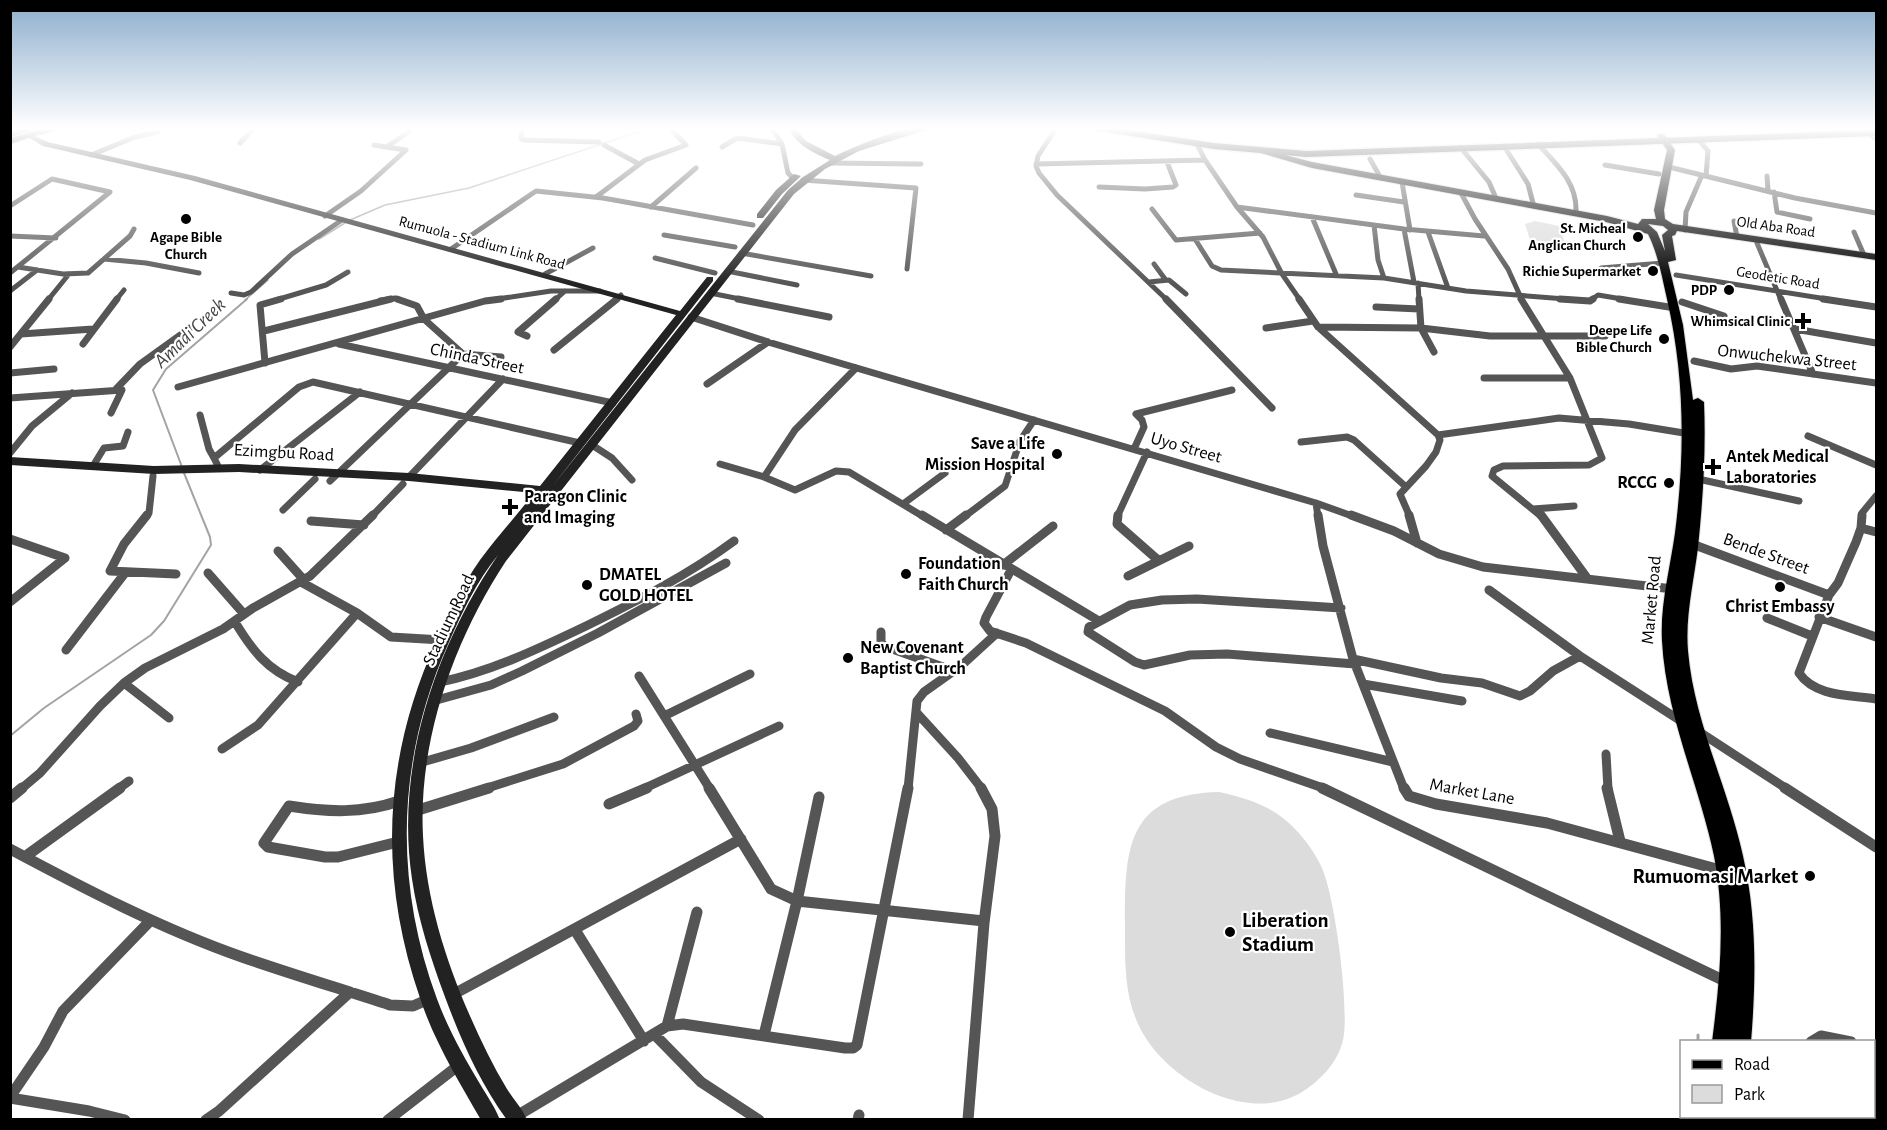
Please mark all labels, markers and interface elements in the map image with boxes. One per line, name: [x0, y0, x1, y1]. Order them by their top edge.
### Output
marker: Agape Bible Church: [179, 212, 193, 226]
street label: Rumuola - Stadium Link Road: [397, 214, 567, 273]
street label: Old Aba Road: [1736, 214, 1816, 240]
place label: St. Micheal Anglican Church: [1528, 221, 1626, 253]
place label: Agape Bible Church: [150, 230, 222, 262]
marker: St. Micheal Anglican Church: [1631, 230, 1645, 244]
place label: Richie Supermarket: [1522, 264, 1641, 279]
marker: Richie Supermarket: [1646, 264, 1660, 278]
street label: Geodetic Road: [1735, 264, 1821, 292]
place label: PDP: [1691, 283, 1718, 298]
marker: PDP: [1722, 283, 1736, 297]
water label: Amadi Creek: [150, 294, 230, 372]
marker: Whimsical Clinic: [1794, 312, 1812, 330]
place label: Whimsical Clinic: [1690, 314, 1790, 329]
place label: Deepe Life Bible Church: [1576, 323, 1652, 355]
marker: Deepe Life Bible Church: [1657, 332, 1671, 346]
street label: Chinda Street: [428, 340, 526, 378]
street label: Onwuchekwa Street: [1716, 342, 1858, 374]
street label: Uyo Street: [1148, 429, 1224, 467]
place label: Save a Life Mission Hospital: [925, 435, 1045, 474]
street label: Ezimgbu Road: [233, 441, 335, 465]
marker: Save a Life Mission Hospital: [1050, 447, 1064, 461]
place label: Antek Medical Laboratories: [1726, 448, 1829, 487]
marker: Antek Medical Laboratories: [1704, 458, 1722, 476]
place label: RCCG: [1617, 474, 1657, 492]
marker: RCCG: [1662, 476, 1676, 490]
place label: Paragon Clinic and Imaging: [524, 488, 627, 527]
marker: Paragon Clinic and Imaging: [501, 498, 519, 516]
street label: Bende Street: [1721, 530, 1812, 578]
place label: Foundation Faith Church: [918, 555, 1009, 594]
street label: Market Road: [1639, 555, 1665, 645]
place label: DMATEL GOLD HOTEL: [599, 566, 693, 605]
marker: Foundation Faith Church: [899, 567, 913, 581]
street label: Stadium Road: [420, 572, 478, 668]
marker: DMATEL GOLD HOTEL: [580, 578, 594, 592]
marker: Christ Embassy: [1773, 580, 1787, 594]
place label: Christ Embassy: [1726, 598, 1835, 616]
place label: New Covenant Baptist Church: [860, 639, 966, 678]
marker: New Covenant Baptist Church: [841, 651, 855, 665]
street label: Market Lane: [1428, 776, 1516, 808]
place label: Rumuomasi Market: [1632, 866, 1798, 887]
marker: Rumuomasi Market: [1803, 869, 1817, 883]
place label: Liberation Stadium: [1242, 910, 1329, 955]
marker: Liberation Stadium: [1223, 925, 1237, 939]
legend: [1680, 1040, 1875, 1118]
text: Road: [1734, 1056, 1770, 1074]
text: Park: [1734, 1086, 1766, 1104]

